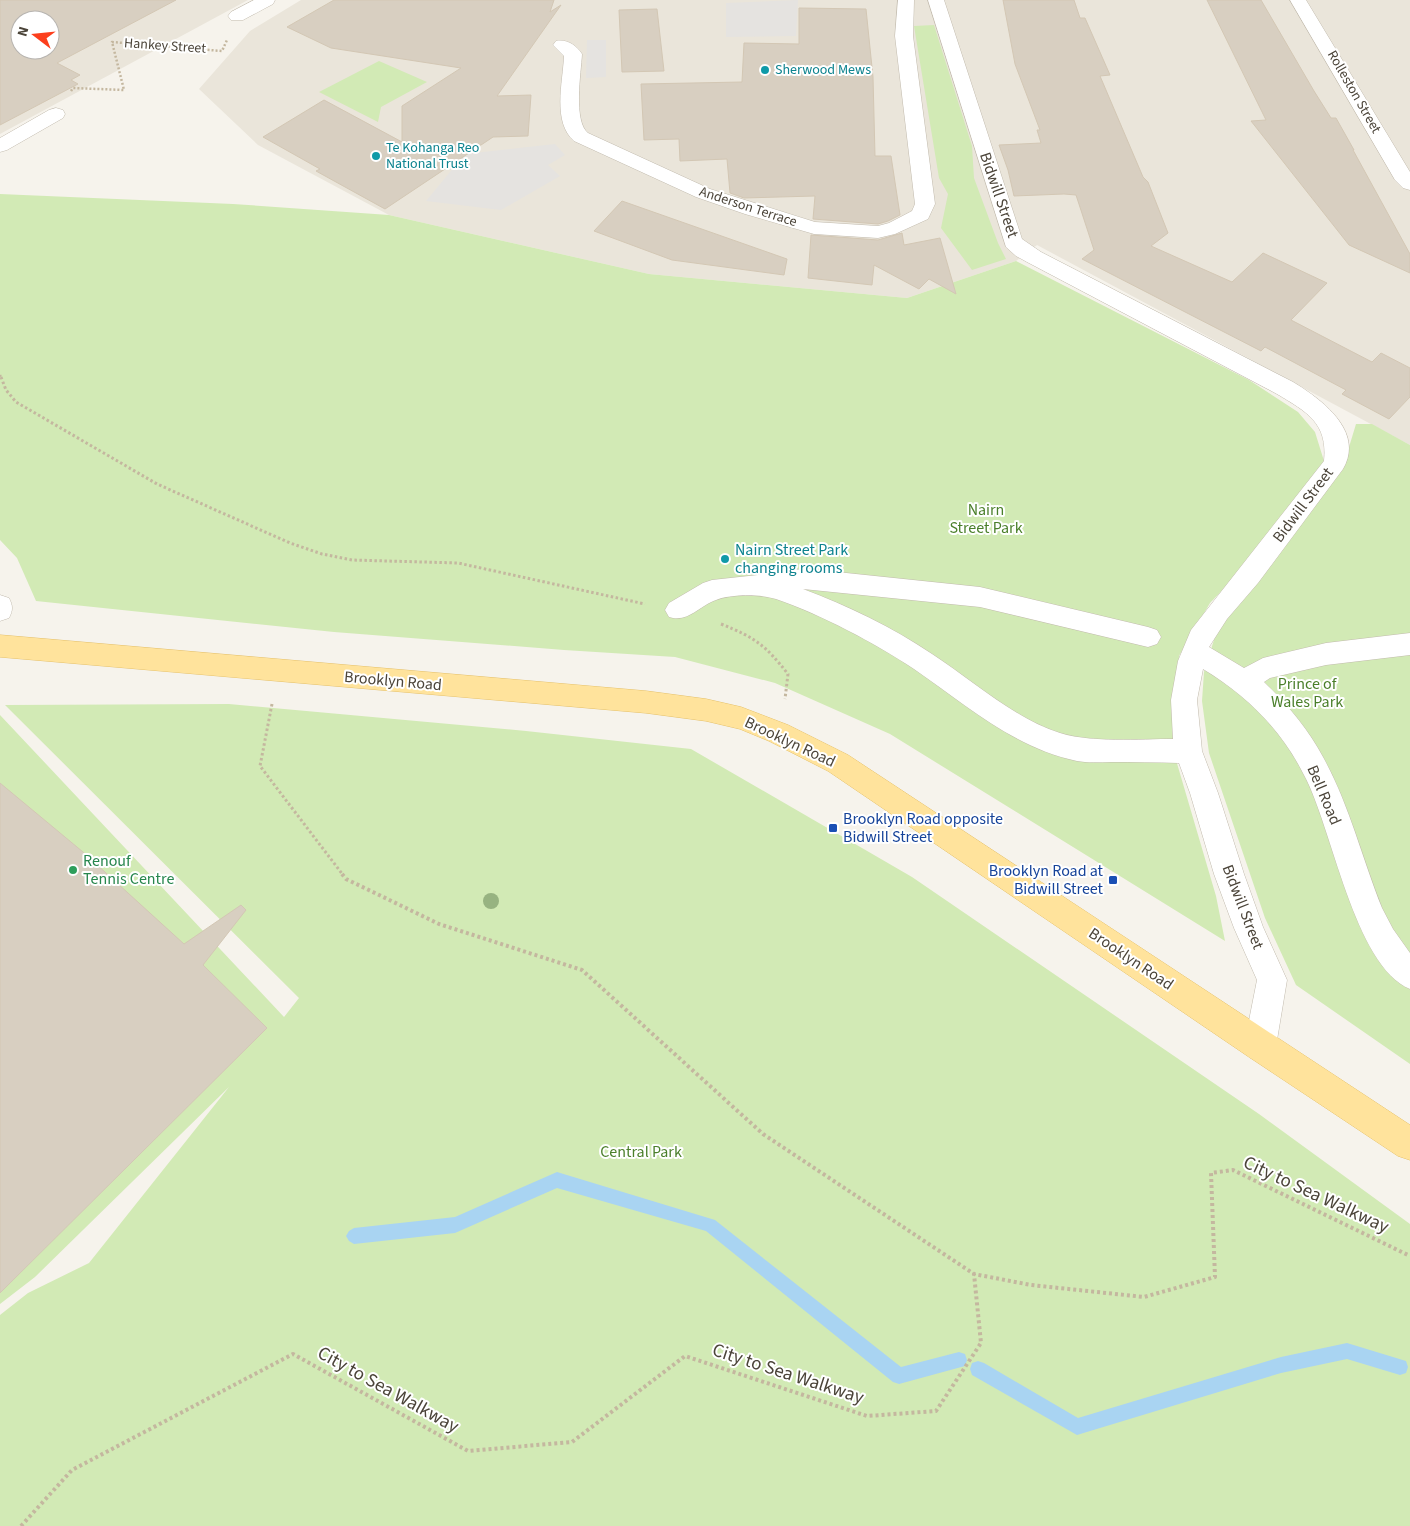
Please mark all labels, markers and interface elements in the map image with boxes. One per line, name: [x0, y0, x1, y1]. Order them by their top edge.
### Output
north arrow: [10, 10, 60, 60]
text: N: [13, 24, 34, 39]
street label: Hankey Street: [123, 33, 207, 59]
street label: Rolleston Street: [1322, 47, 1386, 137]
place label: Sherwood Mews: [775, 60, 871, 80]
marker: Sherwood Mews: [759, 64, 771, 76]
place label: Te Kohanga Reo National Trust: [386, 138, 479, 174]
street label: Bidwill Street: [974, 149, 1024, 241]
marker: Te Kohanga Reo National Trust: [370, 150, 382, 162]
street label: Anderson Terrace: [697, 182, 799, 232]
street label: Bidwill Street: [1267, 462, 1339, 547]
park label: Nairn Street Park: [949, 499, 1023, 539]
place label: Nairn Street Park changing rooms: [735, 539, 848, 579]
marker: Nairn Street Park changing rooms: [719, 553, 731, 565]
street label: Brooklyn Road: [343, 666, 443, 696]
park label: Prince of Wales Park: [1271, 673, 1343, 713]
street label: Brooklyn Road: [741, 711, 839, 773]
street label: Bell Road: [1302, 762, 1346, 828]
place label: Brooklyn Road opposite Bidwill Street: [843, 808, 1003, 848]
marker: Brooklyn Road opposite Bidwill Street: [827, 822, 839, 834]
place label: Renouf Tennis Centre: [83, 850, 174, 890]
place label: Brooklyn Road at Bidwill Street: [989, 860, 1104, 900]
street label: Bidwill Street: [1217, 861, 1269, 953]
marker: Renouf Tennis Centre: [67, 864, 79, 876]
marker: Brooklyn Road at Bidwill Street: [1107, 874, 1119, 886]
street label: Brooklyn Road: [1084, 923, 1178, 995]
park label: Central Park: [600, 1141, 682, 1163]
street label: City to Sea Walkway: [1239, 1149, 1393, 1241]
street label: City to Sea Walkway: [709, 1337, 867, 1411]
street label: City to Sea Walkway: [312, 1340, 464, 1440]

